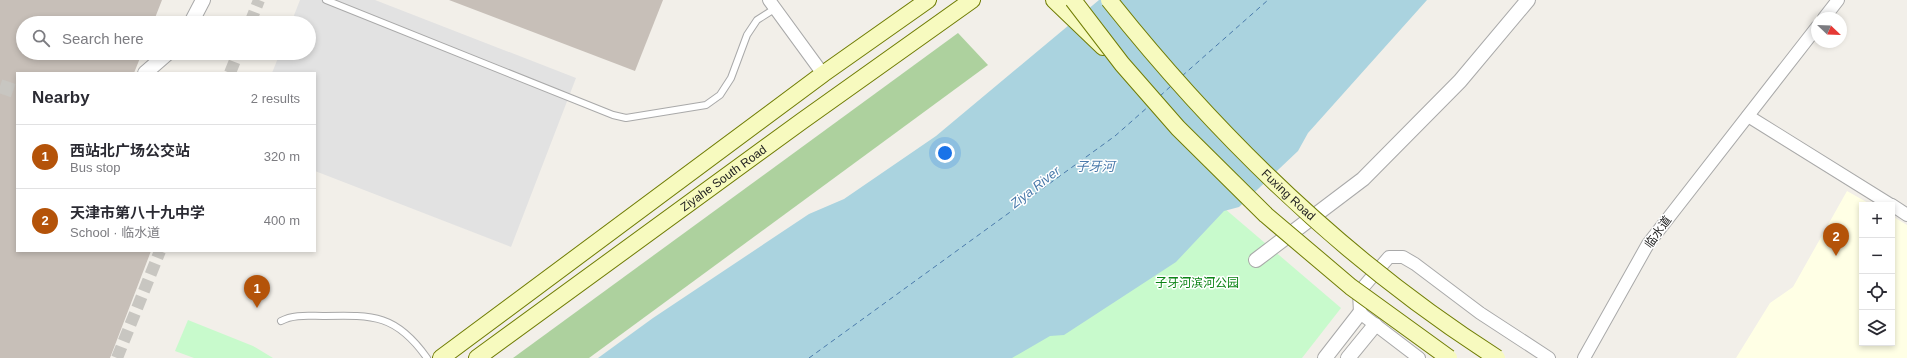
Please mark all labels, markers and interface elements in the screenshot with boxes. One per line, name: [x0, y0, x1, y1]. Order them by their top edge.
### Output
north arrow: [1811, 12, 1847, 48]
search box: [16, 16, 316, 60]
icon: search: [30, 27, 52, 49]
text: Search here: [62, 30, 144, 47]
text: Nearby: [32, 88, 90, 107]
text: 2 results: [251, 91, 300, 106]
text: 西站北广场公交站: [70, 142, 190, 159]
street label: Ziyahe South Road: [678, 142, 769, 214]
your location: [935, 143, 955, 163]
text: 1: [41, 149, 49, 164]
text: 320 m: [264, 149, 300, 164]
water label: 子牙河: [1075, 159, 1117, 174]
text: Bus stop: [70, 160, 121, 175]
water label: Ziya River: [1007, 163, 1063, 212]
street label: Fuxing Road: [1259, 166, 1318, 223]
map controls: [1859, 202, 1895, 346]
button: +: [1859, 202, 1895, 238]
text: 天津市第八十九中学: [70, 204, 205, 221]
text: 2: [41, 213, 49, 228]
text: 400 m: [264, 213, 300, 228]
street label: 临水道: [1642, 213, 1674, 251]
pin: 2: [1823, 223, 1849, 256]
text: School · 临水道: [70, 225, 160, 240]
button: −: [1859, 238, 1895, 274]
button: locate: [1859, 274, 1895, 310]
pin: 1: [244, 275, 270, 308]
park label: 子牙河滨河公园: [1155, 276, 1239, 290]
button: layers: [1859, 310, 1895, 346]

